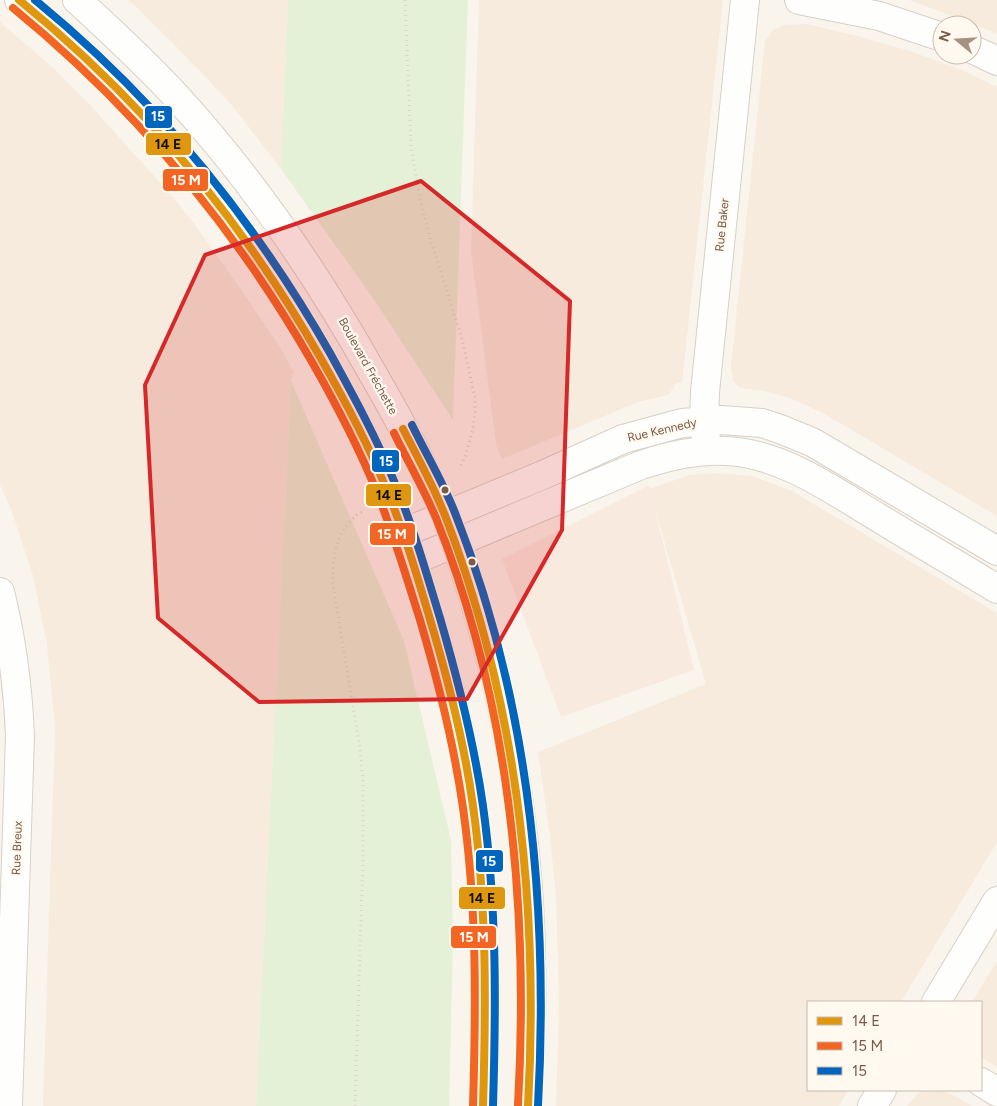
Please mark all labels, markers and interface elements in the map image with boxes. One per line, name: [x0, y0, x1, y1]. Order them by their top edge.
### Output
north arrow: [932, 15, 982, 65]
text: N: [935, 28, 955, 44]
line badge: 15: [144, 105, 173, 129]
text: 15: [151, 108, 165, 125]
line badge: 14 E: [145, 132, 192, 156]
text: 14 E: [155, 136, 181, 153]
line badge: 15 M: [162, 168, 209, 192]
text: 15 M: [171, 172, 201, 189]
street label: Rue Baker: [712, 198, 732, 252]
street label: Boulevard Fréchette: [336, 315, 401, 417]
street label: Rue Kennedy: [626, 415, 699, 445]
line badge: 15: [371, 449, 400, 473]
text: 15: [379, 453, 393, 470]
line badge: 14 E: [365, 483, 412, 507]
unlabelled marker: [440, 485, 450, 495]
text: 14 E: [376, 487, 402, 504]
line badge: 15 M: [369, 522, 416, 546]
text: 15 M: [377, 526, 407, 543]
unlabelled marker: [467, 557, 477, 567]
street label: Rue Breux: [9, 820, 25, 875]
line badge: 15: [475, 849, 504, 873]
text: 15: [482, 853, 496, 870]
line badge: 14 E: [458, 886, 506, 910]
text: 14 E: [469, 890, 495, 907]
line badge: 15 M: [450, 925, 497, 949]
text: 15 M: [459, 929, 489, 946]
legend: [807, 1001, 982, 1091]
text: 14 E: [852, 1012, 880, 1030]
text: 15 M: [852, 1037, 883, 1055]
text: 15: [852, 1062, 867, 1080]

